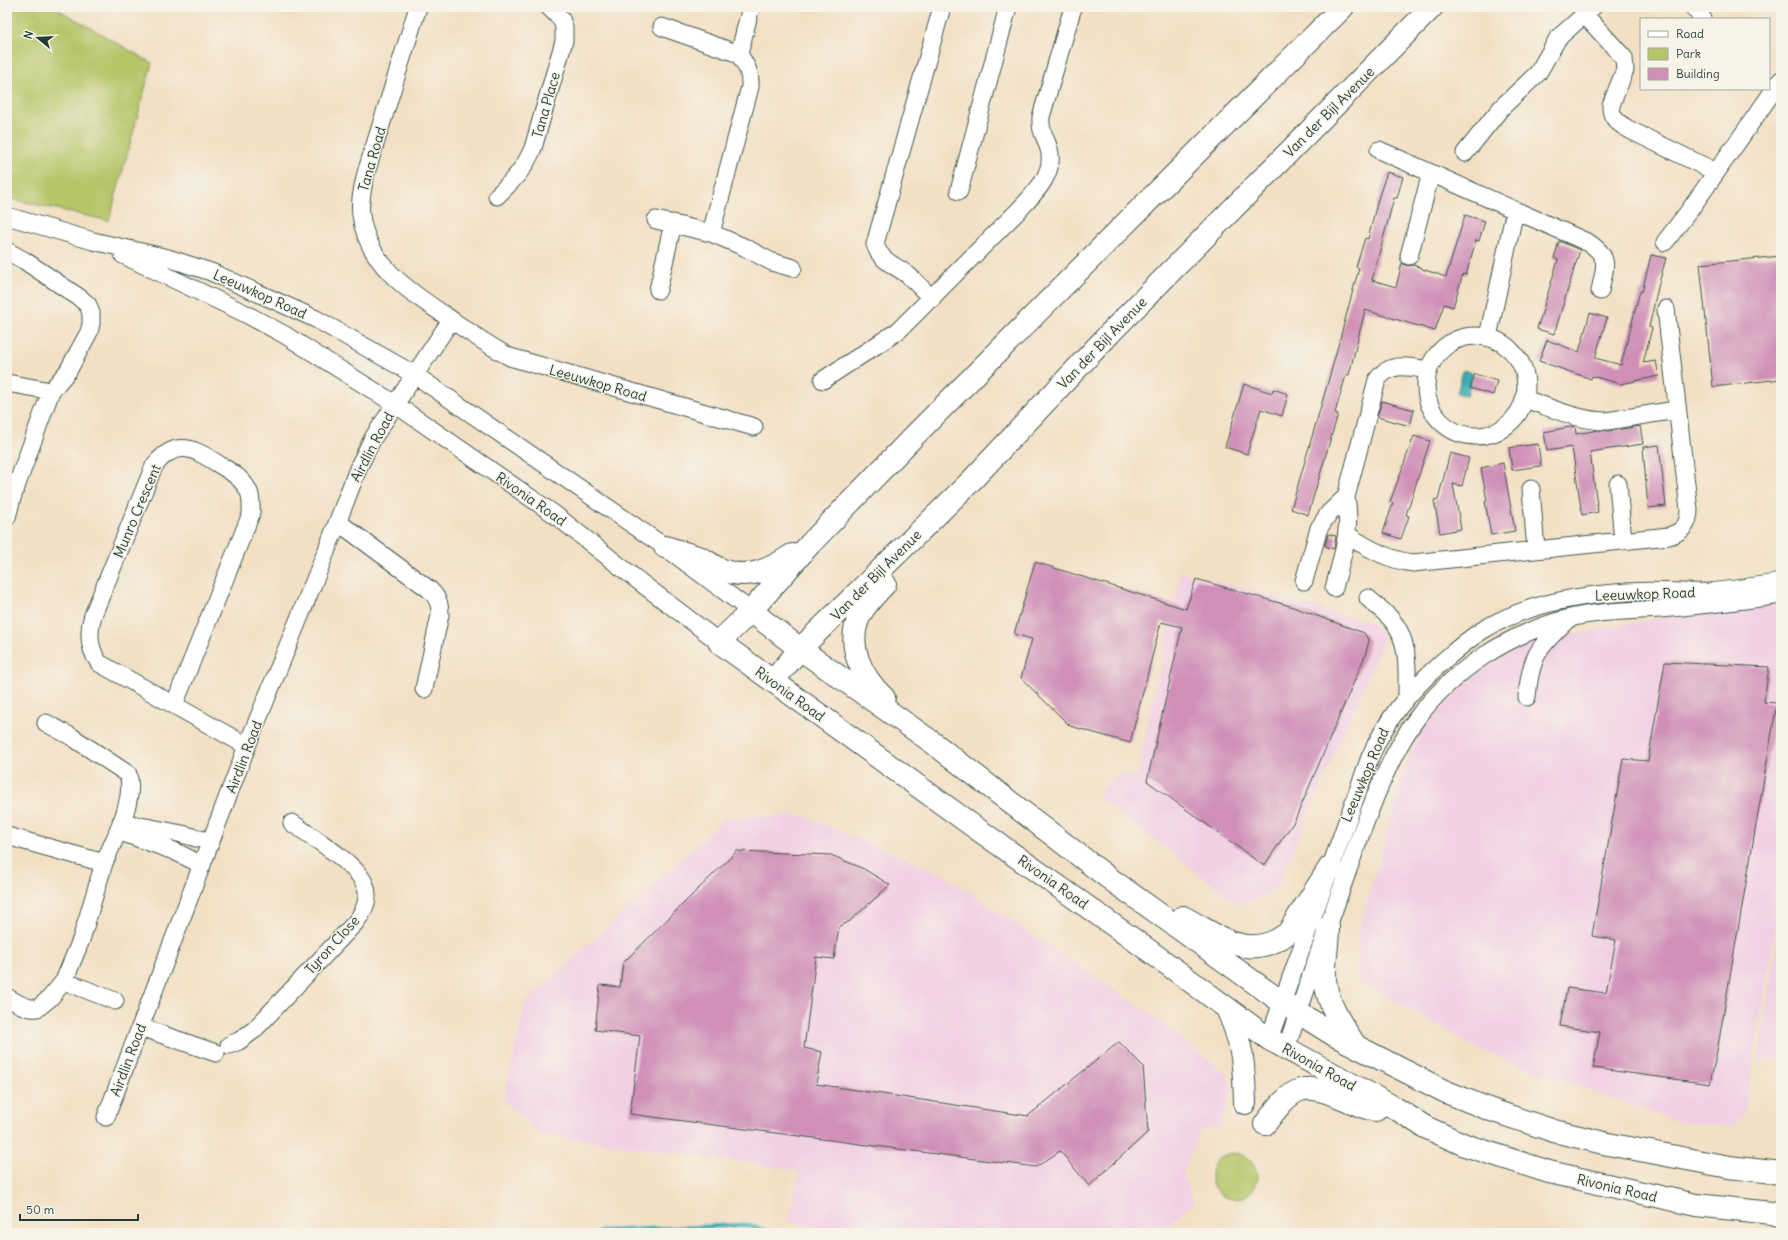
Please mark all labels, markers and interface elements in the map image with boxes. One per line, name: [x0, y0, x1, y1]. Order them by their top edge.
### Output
north arrow: [18, 18, 58, 58]
legend: [1640, 18, 1770, 90]
text: Road: [1676, 26, 1704, 41]
text: N: [21, 29, 36, 41]
text: Park: [1676, 46, 1701, 61]
street label: Van der Bijl Avenue: [1280, 63, 1378, 161]
text: Building: [1676, 66, 1720, 81]
street label: Tana Place: [528, 70, 564, 140]
street label: Tana Road: [354, 124, 390, 194]
street label: Leeuwkop Road: [210, 265, 310, 323]
street label: Van der Bijl Avenue: [1053, 293, 1151, 393]
street label: Leeuwkop Road: [547, 360, 649, 406]
street label: Airdlin Road: [346, 409, 398, 485]
street label: Munro Crescent: [109, 461, 165, 560]
street label: Rivonia Road: [492, 468, 570, 530]
street label: Van der Bijl Avenue: [827, 526, 925, 624]
street label: Leeuwkop Road: [1594, 583, 1696, 605]
street label: Rivonia Road: [751, 663, 829, 725]
street label: Airdlin Road: [222, 718, 266, 796]
street label: Leeuwkop Road: [1337, 725, 1393, 825]
street label: Rivonia Road: [1014, 851, 1092, 913]
street label: Tyron Close: [301, 912, 363, 978]
street label: Airdlin Road: [106, 1021, 150, 1099]
street label: Rivonia Road: [1279, 1039, 1359, 1095]
street label: Rivonia Road: [1575, 1170, 1659, 1206]
scale bar: [20, 1196, 138, 1222]
text: 50 m: [26, 1202, 55, 1217]

